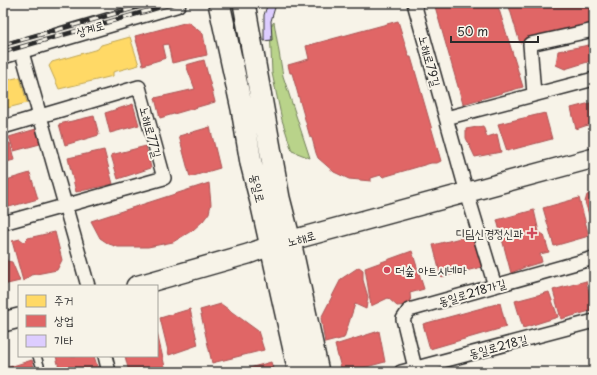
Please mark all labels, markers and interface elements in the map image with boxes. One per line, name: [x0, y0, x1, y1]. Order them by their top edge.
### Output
street label: 상계로: [74, 15, 106, 41]
scale bar: [451, 18, 538, 44]
text: 50 m: [457, 22, 488, 40]
street label: 노해로79길: [415, 33, 446, 89]
street label: 노해로77길: [136, 104, 167, 160]
street label: 동일로: [246, 172, 270, 204]
place label: 디딤신경정신과: [455, 224, 523, 242]
street label: 노해로: [285, 226, 317, 250]
marker: 디딤신경정신과: [526, 227, 538, 239]
place label: 더숲 아트시네마: [395, 261, 467, 279]
marker: 더숲 아트시네마: [382, 265, 392, 275]
street label: 동일로218가길: [436, 274, 508, 310]
legend: [18, 285, 158, 357]
text: 주거: [54, 291, 73, 309]
text: 상업: [54, 311, 73, 329]
street label: 동일로218길: [467, 329, 530, 362]
text: 기타: [54, 331, 74, 349]

